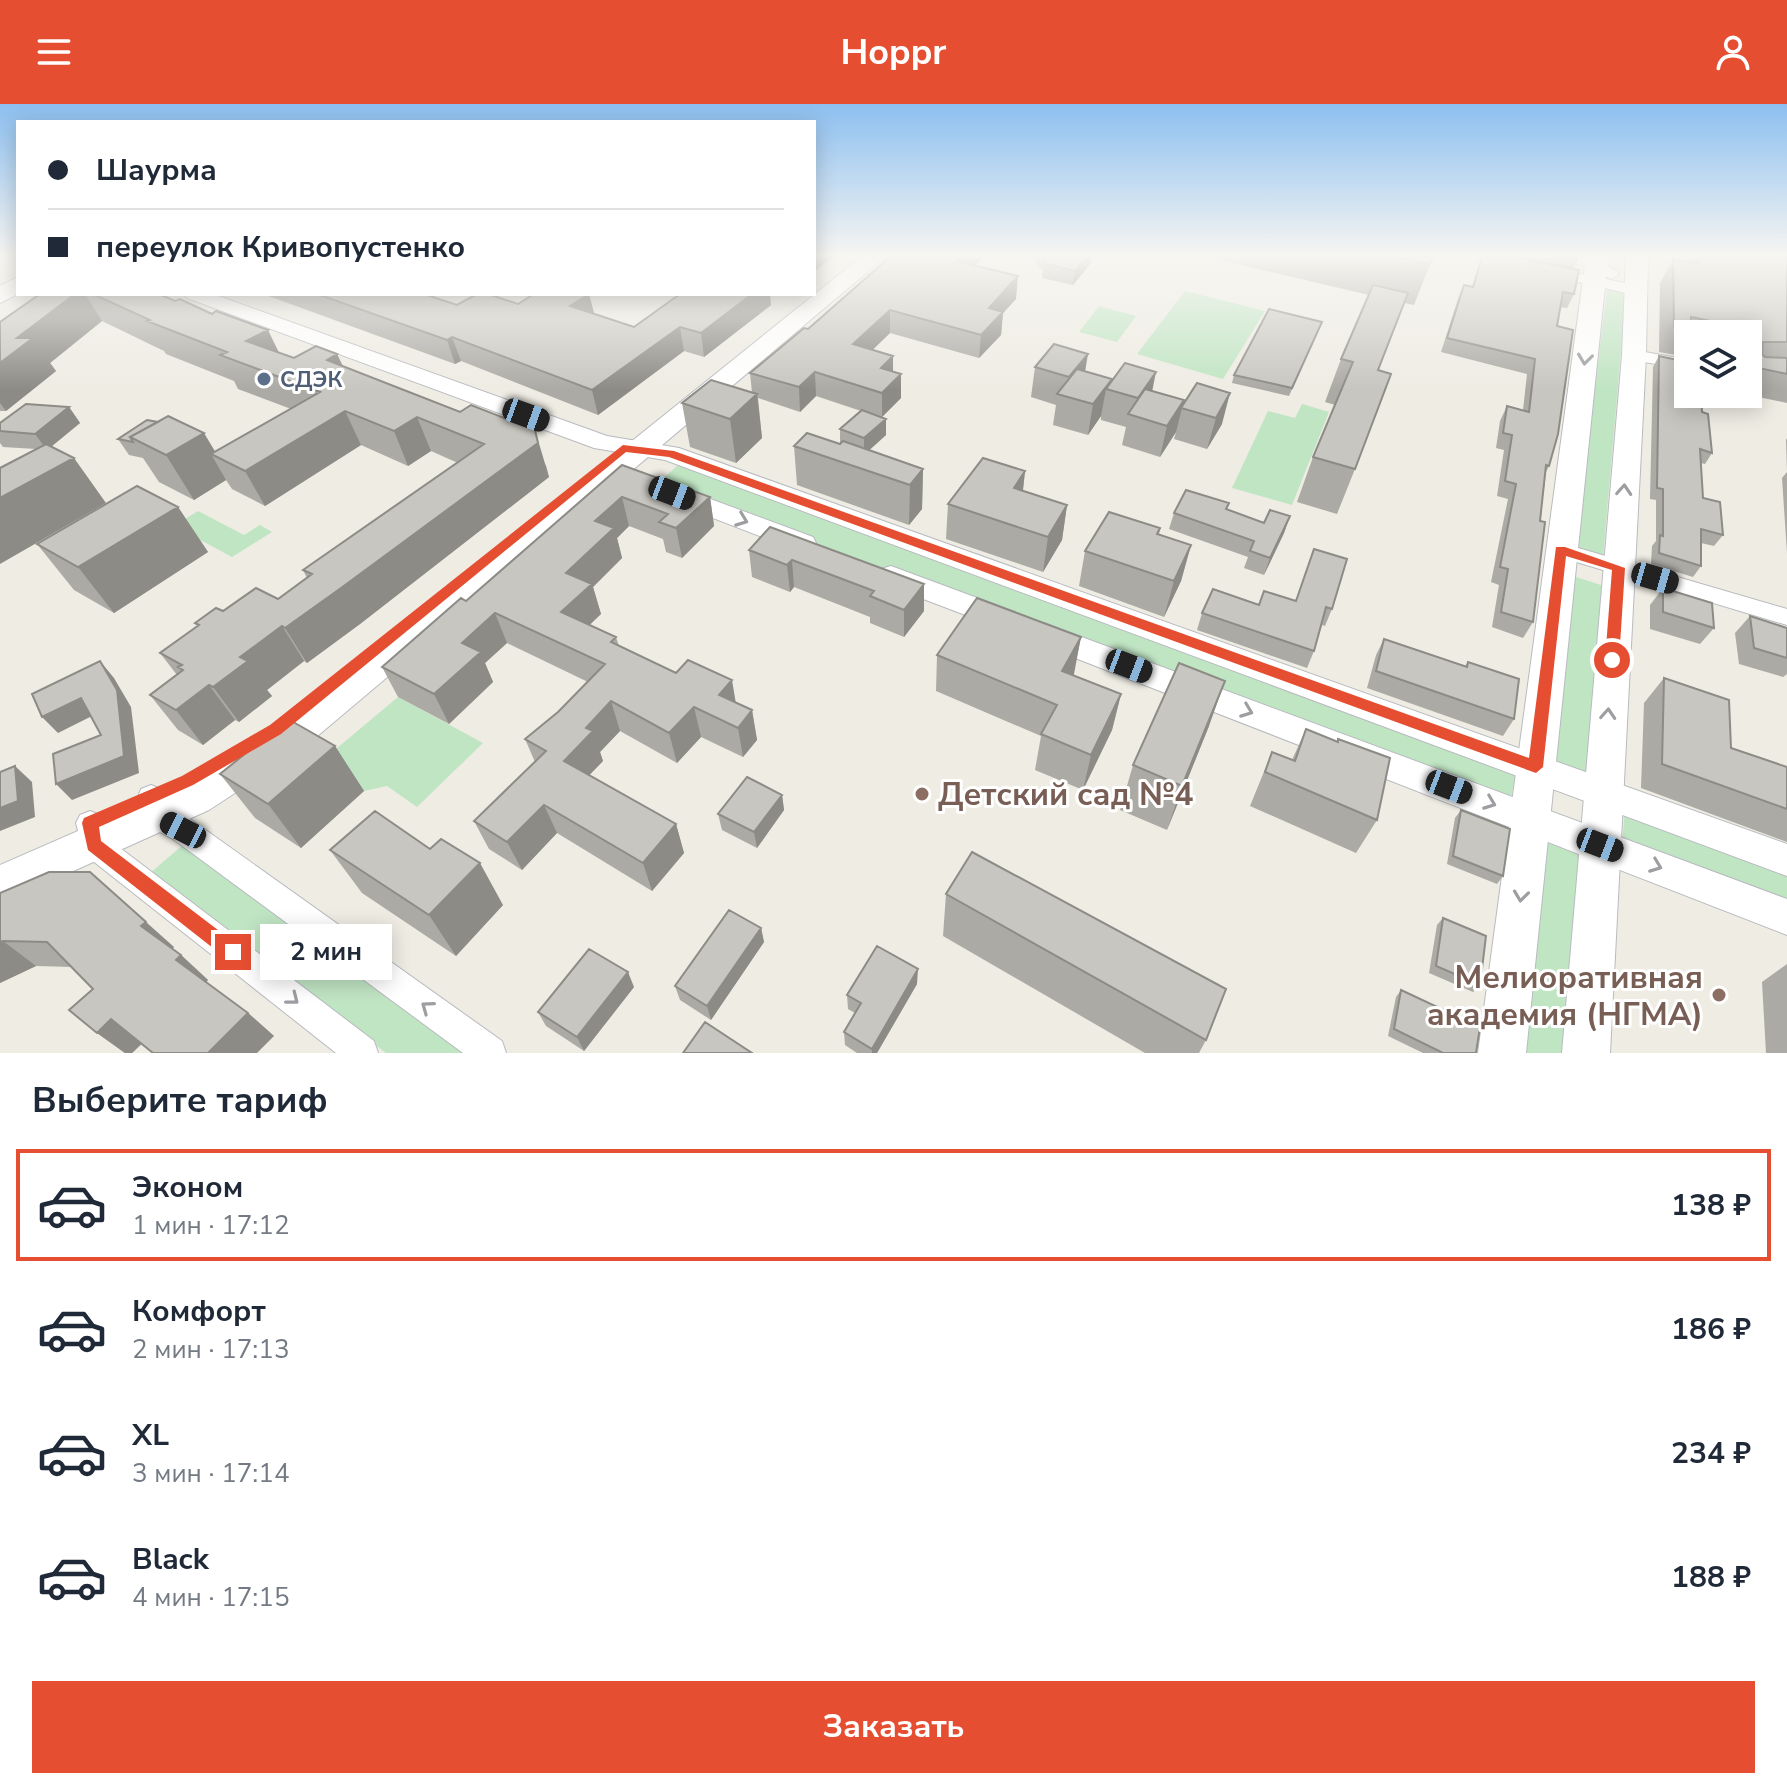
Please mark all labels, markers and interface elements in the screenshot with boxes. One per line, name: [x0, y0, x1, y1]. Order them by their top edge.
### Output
text: Hoppr: [841, 28, 946, 77]
icon: menu: [32, 30, 76, 74]
icon: person: [1711, 30, 1755, 74]
text: Шаурма: [96, 150, 217, 191]
text: переулок Кривопустенко: [96, 227, 465, 268]
map controls: [1674, 320, 1762, 408]
button: layers: [1674, 320, 1762, 408]
one-way arrow: [1577, 352, 1594, 365]
place label: СДЭК: [280, 365, 342, 395]
marker: СДЭК: [255, 370, 273, 388]
car: [499, 396, 553, 434]
car: [645, 473, 699, 513]
one-way arrow: [1615, 483, 1632, 496]
one-way arrow: [734, 510, 748, 527]
car: [1629, 560, 1681, 596]
route start: [1594, 642, 1630, 678]
car: [1102, 646, 1156, 686]
one-way arrow: [1239, 701, 1253, 718]
one-way arrow: [1599, 707, 1616, 720]
car: [1422, 767, 1476, 807]
place label: Детский сад №4: [938, 773, 1194, 816]
marker: Детский сад №4: [913, 785, 931, 803]
one-way arrow: [1482, 793, 1496, 810]
car: [156, 808, 210, 852]
car: [1573, 825, 1627, 865]
one-way arrow: [1648, 856, 1662, 873]
one-way arrow: [1513, 889, 1530, 903]
callout: 2 мин: [261, 924, 393, 980]
route end: [215, 934, 251, 970]
text: 2 мин: [290, 934, 362, 969]
place label: Мелиоративная академия (НГМА): [1427, 956, 1703, 1036]
marker: Мелиоративная академия (НГМА): [1710, 986, 1728, 1004]
one-way arrow: [284, 989, 298, 1004]
one-way arrow: [421, 1002, 436, 1017]
text: Выберите тариф: [32, 1076, 328, 1125]
text: Эконом: [132, 1167, 243, 1208]
icon: car: [36, 1169, 108, 1241]
text: 138 ₽: [1671, 1185, 1751, 1226]
text: 1 мин · 17:12: [132, 1208, 289, 1243]
text: Комфорт: [132, 1291, 266, 1332]
icon: car: [36, 1293, 108, 1365]
text: 186 ₽: [1671, 1309, 1751, 1350]
text: 2 мин · 17:13: [132, 1332, 289, 1367]
text: XL: [132, 1415, 169, 1456]
icon: car: [36, 1417, 108, 1489]
text: 234 ₽: [1671, 1433, 1751, 1474]
text: 3 мин · 17:14: [132, 1456, 289, 1491]
text: Black: [132, 1539, 209, 1580]
icon: car: [36, 1541, 108, 1613]
text: 188 ₽: [1671, 1557, 1751, 1598]
text: 4 мин · 17:15: [132, 1580, 289, 1615]
button: Заказать: [32, 1681, 1755, 1773]

